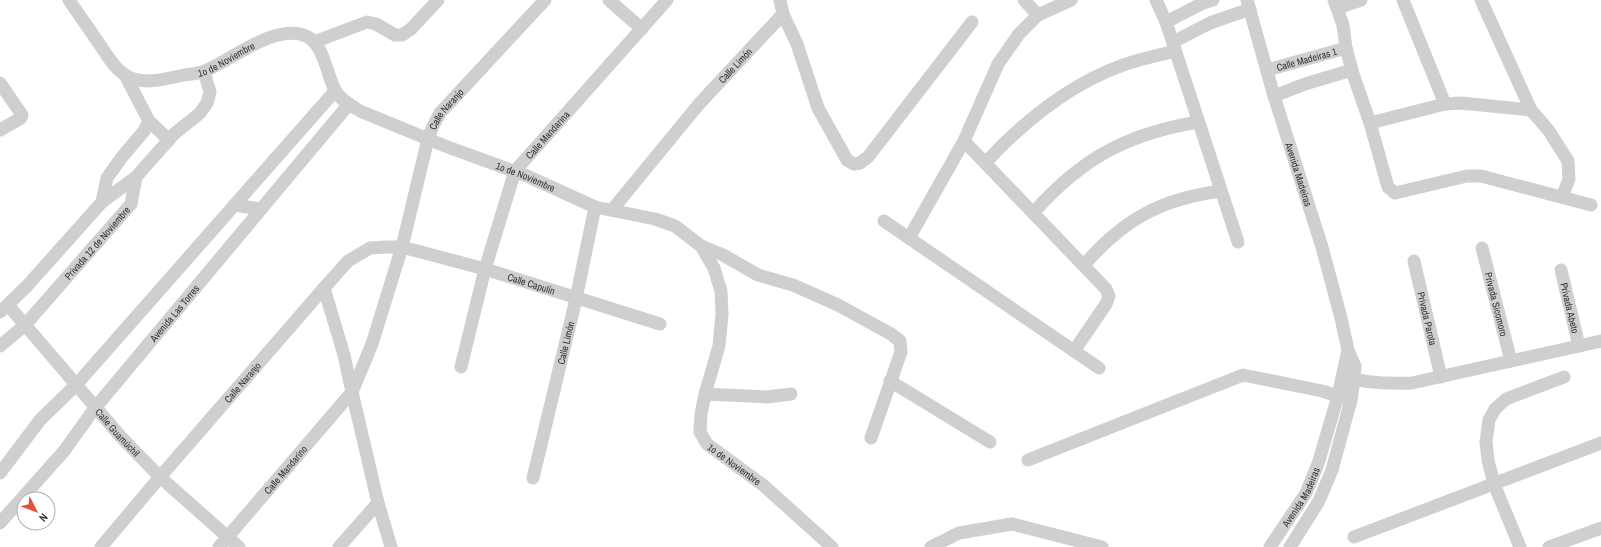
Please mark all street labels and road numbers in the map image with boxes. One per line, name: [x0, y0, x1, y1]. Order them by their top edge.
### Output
street label: 1o de Noviembre: [196, 39, 257, 80]
street label: Calle Limón: [716, 45, 755, 86]
street label: Calle Madeiras 1: [1275, 45, 1339, 74]
street label: Calle Naranjo: [426, 85, 467, 132]
street label: Calle Mandarina: [523, 108, 573, 162]
street label: Avenida Madeiras: [1282, 140, 1315, 208]
street label: 1o de Noviembre: [494, 159, 558, 195]
street label: Privada 12 de Noviembre: [62, 203, 133, 283]
street label: Calle Capulín: [506, 270, 557, 298]
street label: Privada Sicomoro: [1481, 271, 1511, 338]
street label: Privada Abeto: [1557, 281, 1582, 335]
street label: Avenida Las Torres: [146, 282, 202, 345]
street label: Privada Parota: [1414, 290, 1440, 347]
street label: Calle Limón: [555, 320, 577, 366]
street label: Calle Naranjo: [221, 359, 264, 406]
street label: Calle Guamúchil: [92, 406, 143, 460]
street label: 1o de Noviembre: [705, 441, 764, 489]
street label: Calle Mandarino: [261, 443, 311, 497]
street label: Avenida Madeiras: [1279, 465, 1323, 530]

